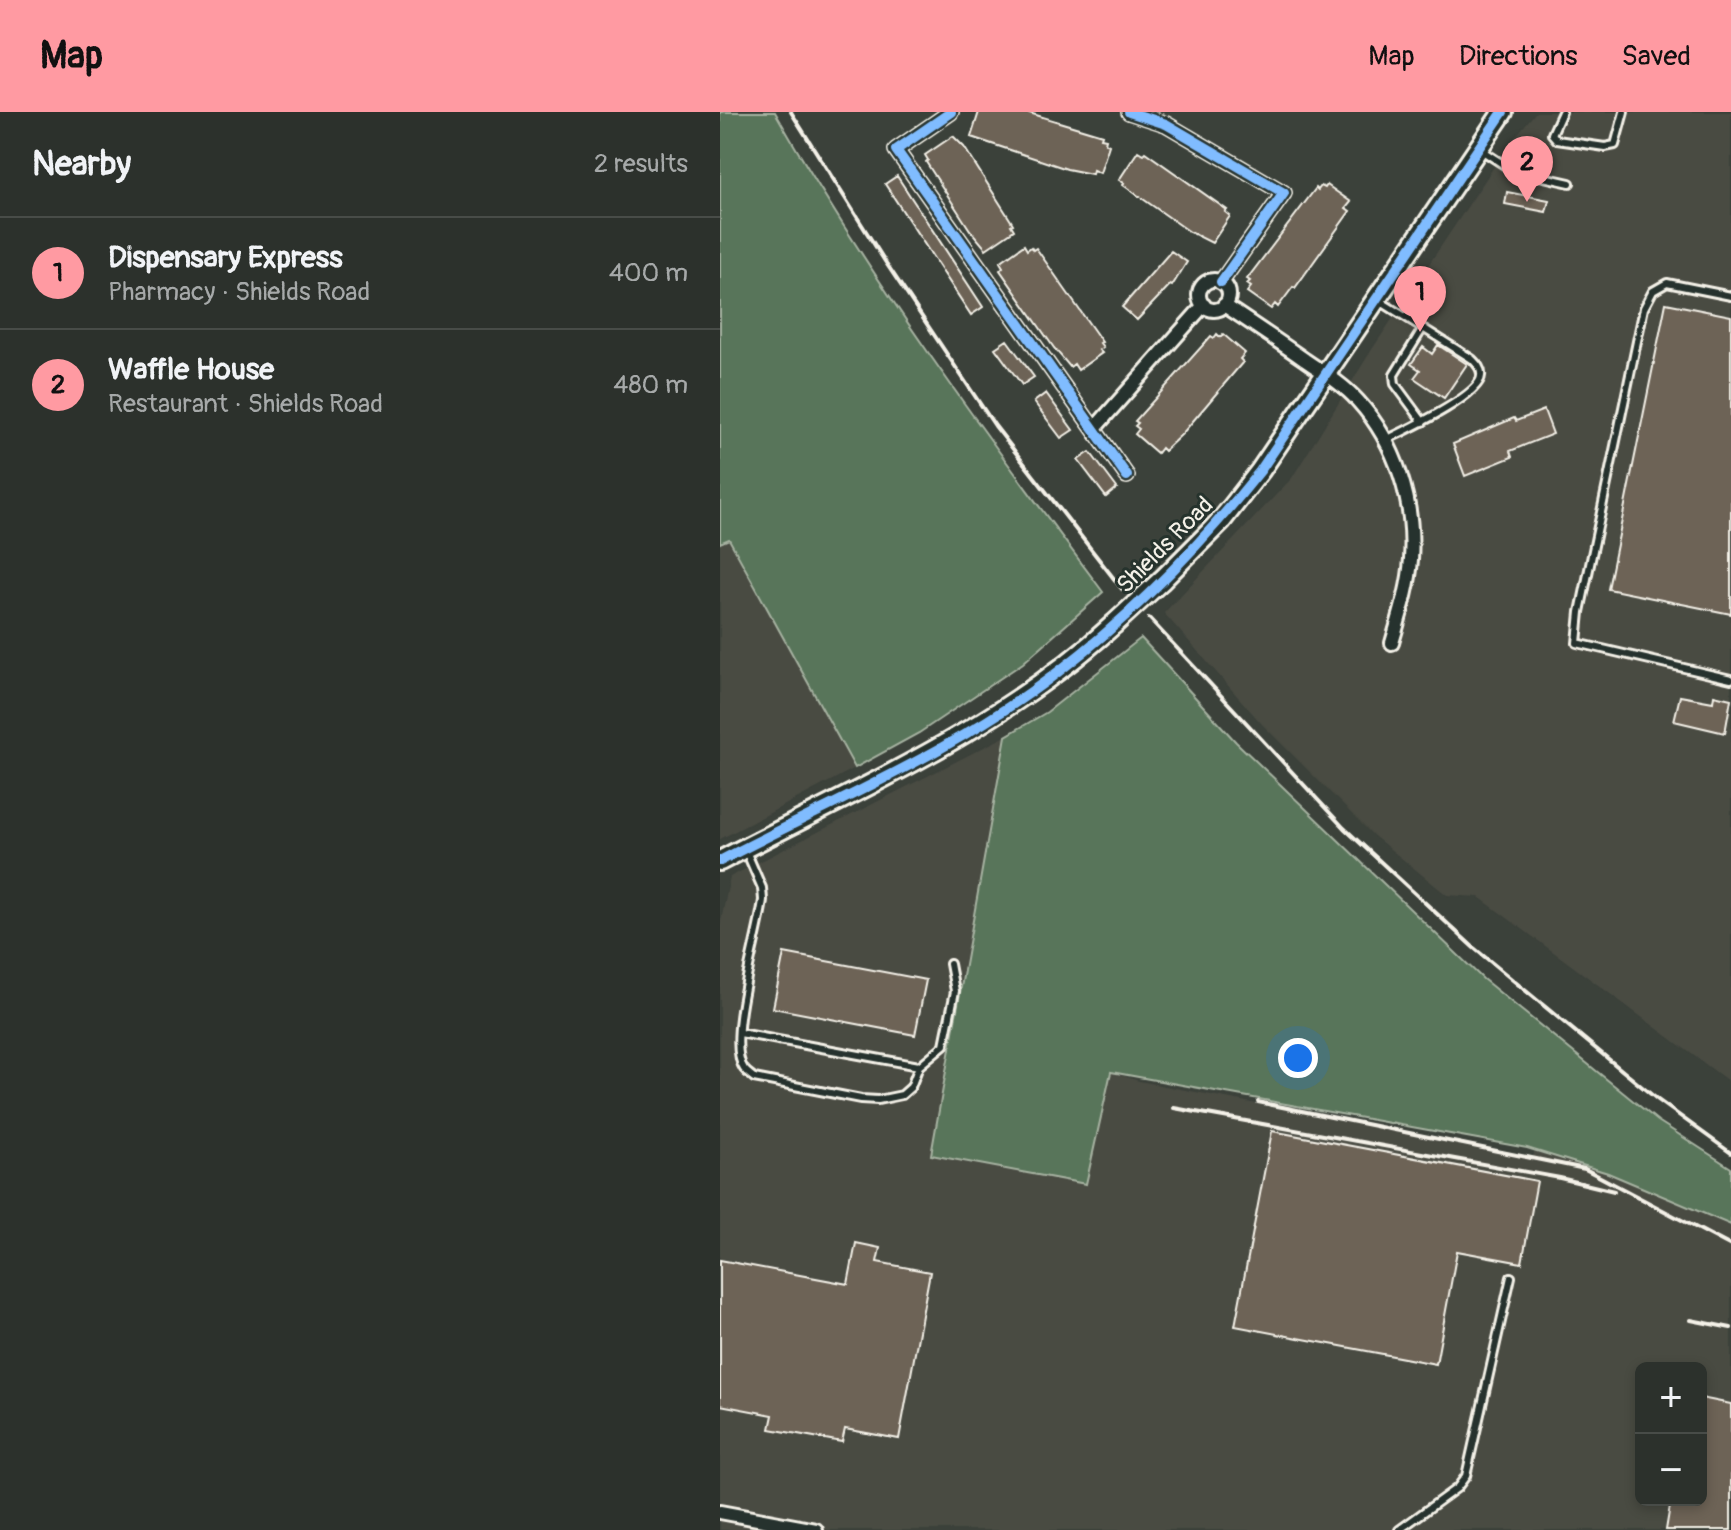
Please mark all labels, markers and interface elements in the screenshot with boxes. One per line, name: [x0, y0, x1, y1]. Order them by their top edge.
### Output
text: Map: [40, 32, 103, 80]
text: Map: [1368, 39, 1415, 74]
text: Directions: [1459, 39, 1578, 74]
text: Saved: [1622, 39, 1691, 74]
pin: 2: [1501, 136, 1553, 202]
text: Nearby: [32, 143, 131, 186]
text: 2 results: [594, 148, 688, 180]
text: Dispensary Express: [108, 239, 343, 276]
text: 1: [53, 257, 63, 289]
text: 400 m: [609, 257, 688, 289]
pin: 1: [1394, 266, 1446, 332]
text: Pharmacy · Shields Road: [108, 276, 370, 308]
text: Waffle House: [108, 351, 274, 388]
text: 2: [51, 369, 65, 401]
text: 480 m: [613, 369, 688, 401]
text: Restaurant · Shields Road: [108, 388, 383, 420]
street label: Shields Road: [1111, 491, 1219, 599]
your location: [1278, 1038, 1318, 1078]
map controls: [1635, 1362, 1707, 1506]
button: +: [1635, 1362, 1707, 1434]
button: −: [1635, 1434, 1707, 1506]

